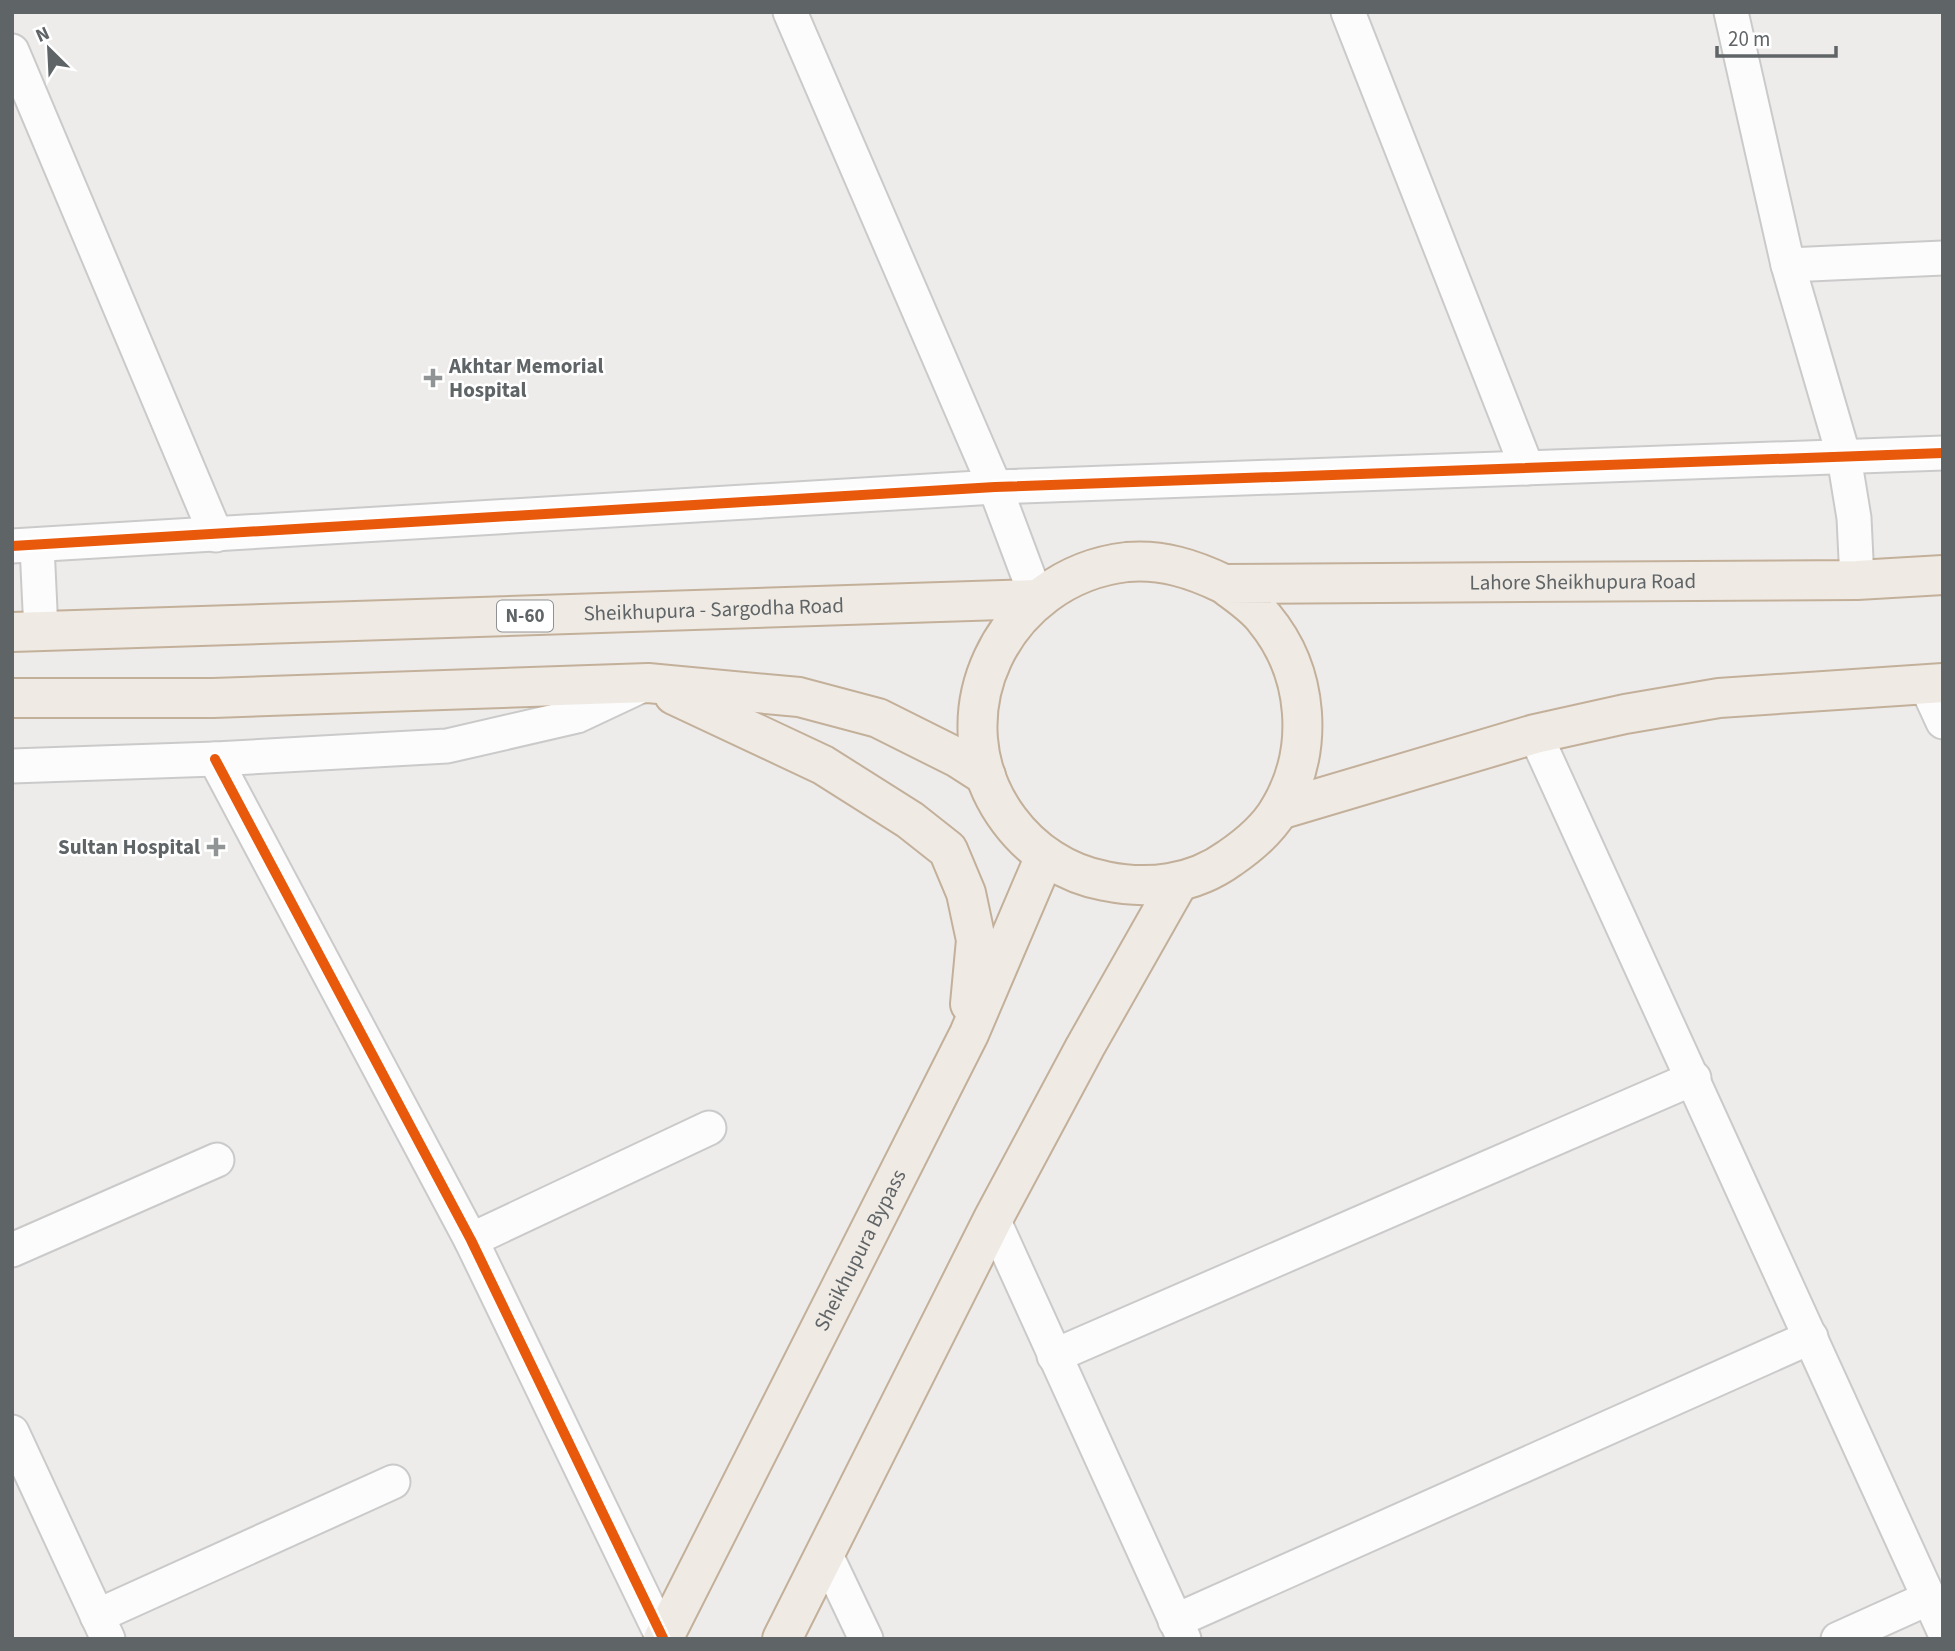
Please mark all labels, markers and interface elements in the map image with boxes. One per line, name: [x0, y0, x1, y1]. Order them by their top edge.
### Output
north arrow: [14, 14, 84, 84]
scale bar: [1717, 14, 1836, 58]
text: N: [31, 20, 54, 50]
text: 20 m: [1728, 24, 1770, 54]
place label: Akhtar Memorial Hospital: [448, 351, 604, 405]
marker: Akhtar Memorial Hospital: [423, 368, 443, 388]
street label: Lahore Sheikhupura Road: [1469, 566, 1696, 597]
street label: Sheikhupura - Sargodha Road: [583, 590, 844, 629]
road number: N-60: [497, 600, 553, 632]
place label: Sultan Hospital: [58, 832, 200, 862]
marker: Sultan Hospital: [206, 837, 226, 857]
street label: Sheikhupura Bypass: [806, 1164, 913, 1336]

